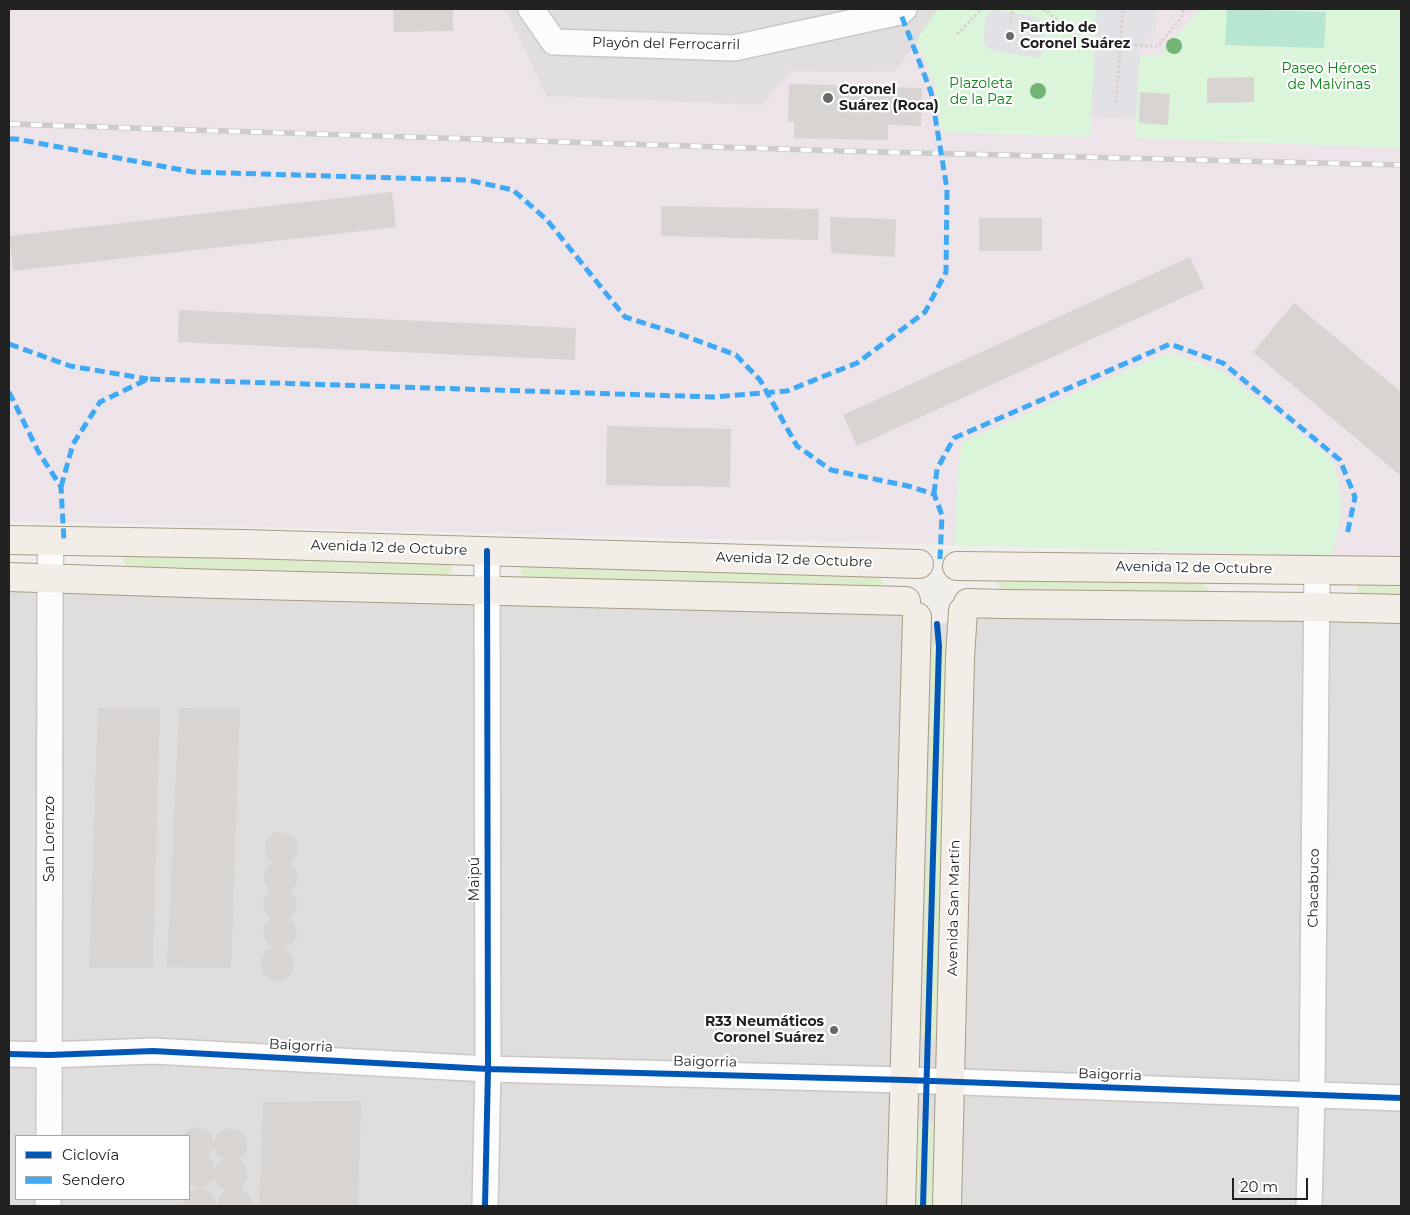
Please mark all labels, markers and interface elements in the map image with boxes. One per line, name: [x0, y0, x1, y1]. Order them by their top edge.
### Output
place label: Partido de Coronel Suárez: [1020, 20, 1130, 52]
marker: Partido de Coronel Suárez: [1004, 30, 1016, 42]
street label: Playón del Ferrocarril: [592, 34, 740, 54]
park label: Paseo Héroes de Malvinas: [1281, 61, 1377, 94]
park label: Plazoleta de la Paz: [949, 76, 1013, 108]
place label: Coronel Suárez (Roca): [839, 82, 939, 114]
marker: Coronel Suárez (Roca): [821, 91, 835, 105]
street label: Avenida 12 de Octubre: [310, 537, 468, 559]
street label: Avenida 12 de Octubre: [715, 549, 873, 571]
street label: Avenida 12 de Octubre: [1116, 558, 1272, 578]
street label: San Lorenzo: [42, 796, 58, 882]
street label: Avenida San Martín: [944, 840, 964, 976]
street label: Chacabuco: [1305, 848, 1323, 928]
street label: Maipú: [467, 857, 483, 901]
place label: R33 Neumáticos Coronel Suárez: [705, 1014, 824, 1046]
marker: R33 Neumáticos Coronel Suárez: [828, 1024, 840, 1036]
street label: Baigorria: [269, 1036, 333, 1056]
street label: Baigorria: [673, 1053, 737, 1071]
street label: Baigorria: [1078, 1065, 1142, 1085]
legend: [15, 1135, 190, 1200]
text: Ciclovía: [62, 1145, 119, 1164]
scale bar: [1235, 1168, 1311, 1200]
text: Sendero: [62, 1170, 125, 1189]
text: 20 m: [1240, 1177, 1278, 1196]

